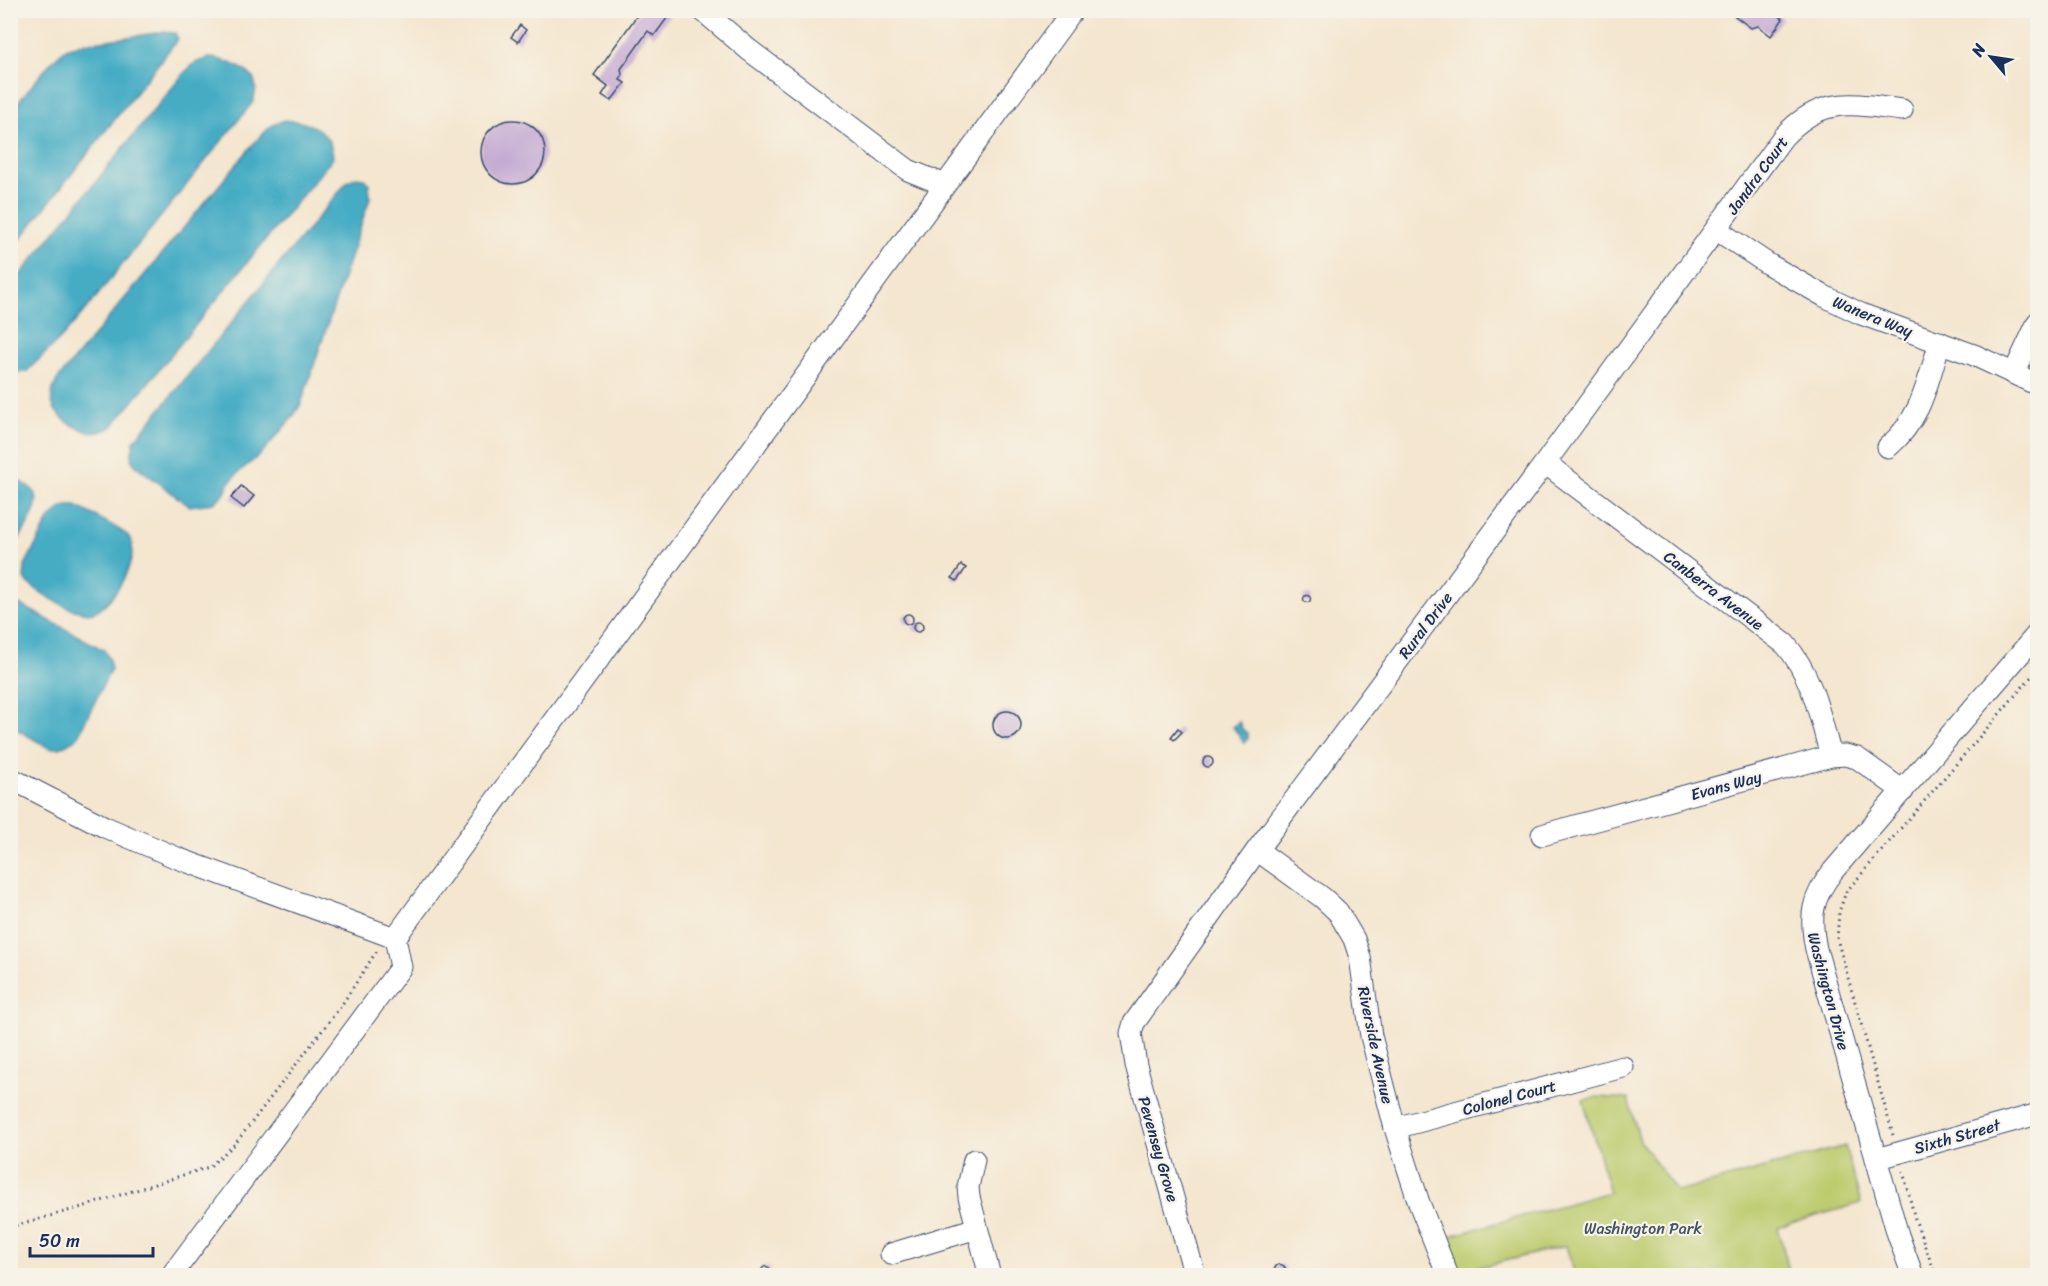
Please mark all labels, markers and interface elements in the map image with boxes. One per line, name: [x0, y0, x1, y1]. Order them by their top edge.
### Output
north arrow: [1961, 27, 2021, 87]
text: N: [1962, 37, 1994, 63]
street label: Jandra Court: [1718, 130, 1796, 222]
street label: Wanera Way: [1828, 287, 1918, 346]
street label: Canberra Avenue: [1657, 543, 1771, 638]
street label: Rural Drive: [1390, 586, 1460, 665]
street label: Evans Way: [1687, 762, 1766, 809]
street label: Washington Drive: [1799, 929, 1858, 1053]
street label: Riverside Avenue: [1349, 983, 1402, 1107]
street label: Colonel Court: [1459, 1071, 1559, 1124]
street label: Pevensey Grove: [1130, 1093, 1188, 1206]
street label: Sixth Street: [1911, 1110, 2004, 1163]
park label: Washington Park: [1584, 1214, 1702, 1243]
scale bar: [30, 1220, 153, 1258]
text: 50 m: [39, 1225, 80, 1257]

